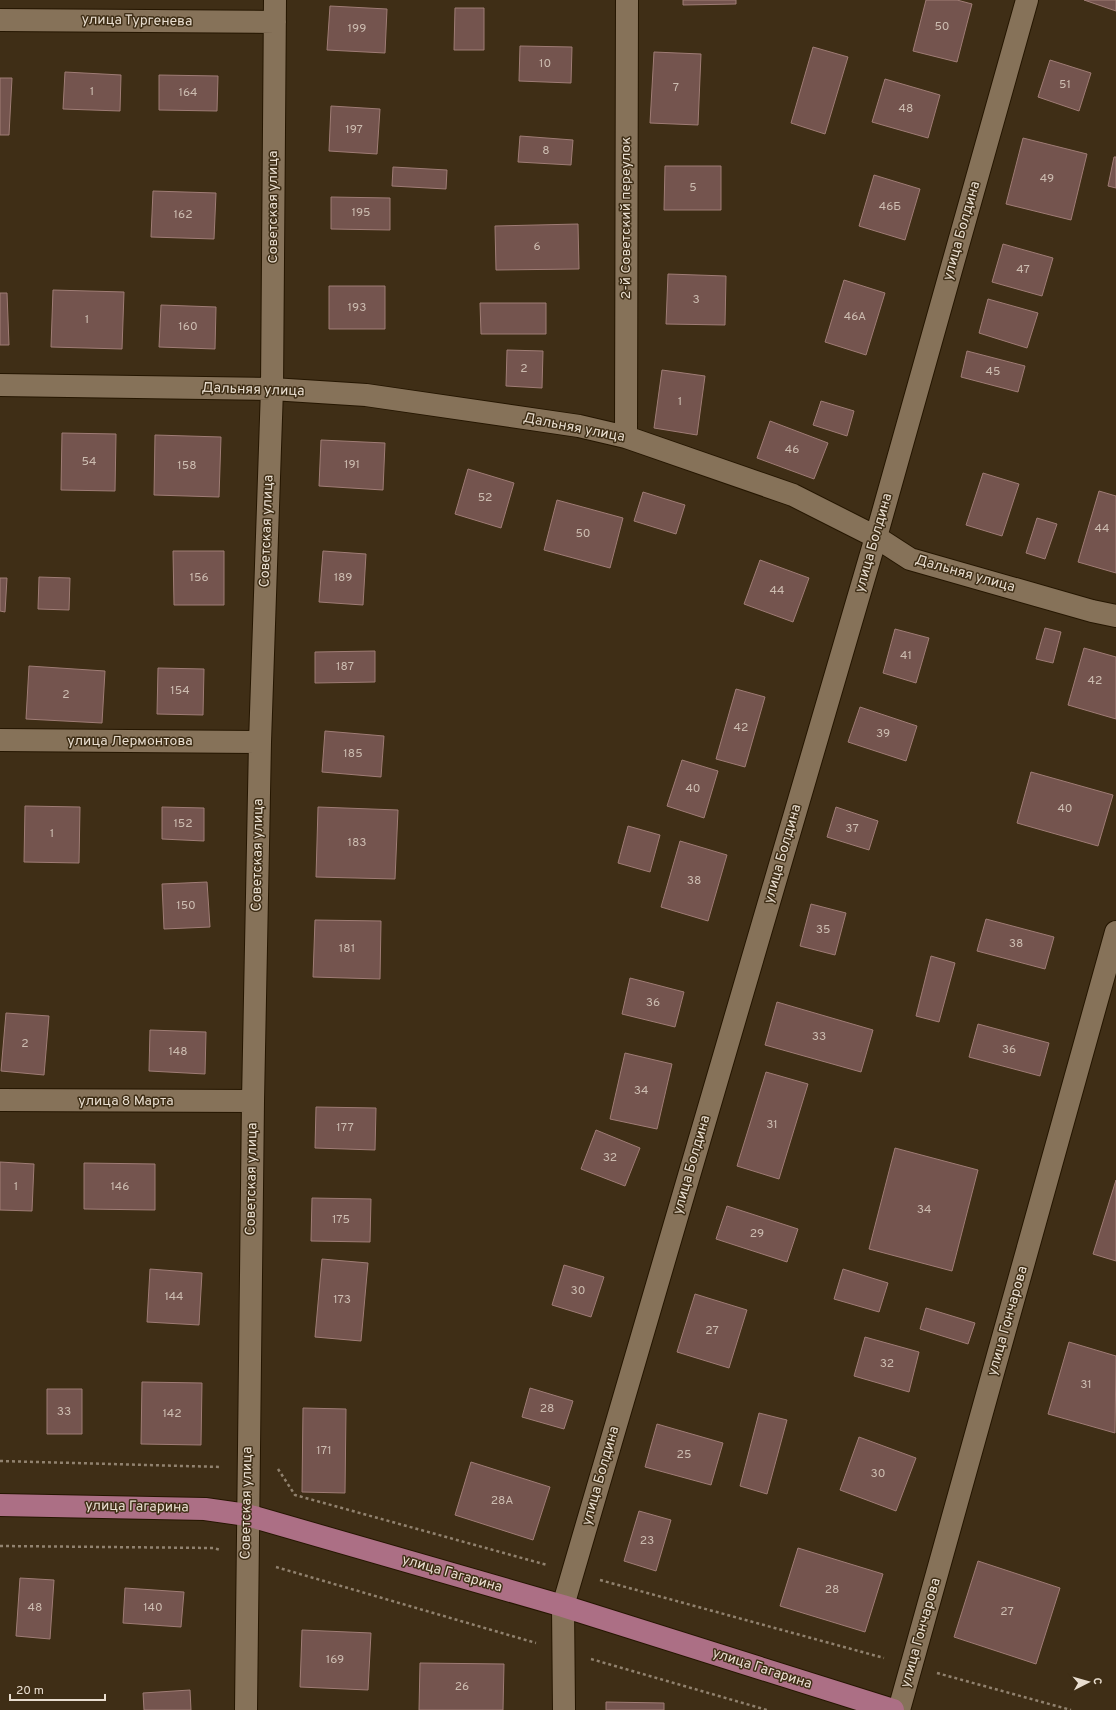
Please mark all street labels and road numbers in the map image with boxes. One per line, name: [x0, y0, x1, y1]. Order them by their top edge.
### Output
street label: улица Тургенева: [81, 12, 193, 30]
street label: 2-й Советский переулок: [618, 137, 635, 299]
street label: Советская улица: [265, 151, 282, 263]
street label: улица Болдина: [940, 179, 984, 283]
street label: Дальняя улица: [201, 380, 305, 400]
street label: Дальняя улица: [522, 410, 626, 446]
street label: Советская улица: [257, 474, 277, 588]
street label: улица Болдина: [852, 491, 896, 595]
street label: Дальняя улица: [913, 552, 1017, 596]
street label: улица Лермонтова: [67, 733, 193, 750]
street label: Советская улица: [249, 798, 267, 912]
street label: улица Болдина: [761, 802, 805, 906]
street label: улица 8 Марта: [78, 1093, 174, 1110]
street label: улица Болдина: [670, 1113, 714, 1217]
street label: Советская улица: [243, 1122, 261, 1236]
street label: улица Гончарова: [984, 1264, 1032, 1378]
street label: улица Болдина: [579, 1424, 623, 1528]
street label: Советская улица: [238, 1446, 256, 1560]
street label: улица Гагарина: [85, 1498, 189, 1516]
street label: улица Гагарина: [400, 1552, 504, 1596]
street label: улица Гончарова: [897, 1576, 945, 1690]
street label: улица Гагарина: [710, 1645, 814, 1693]

